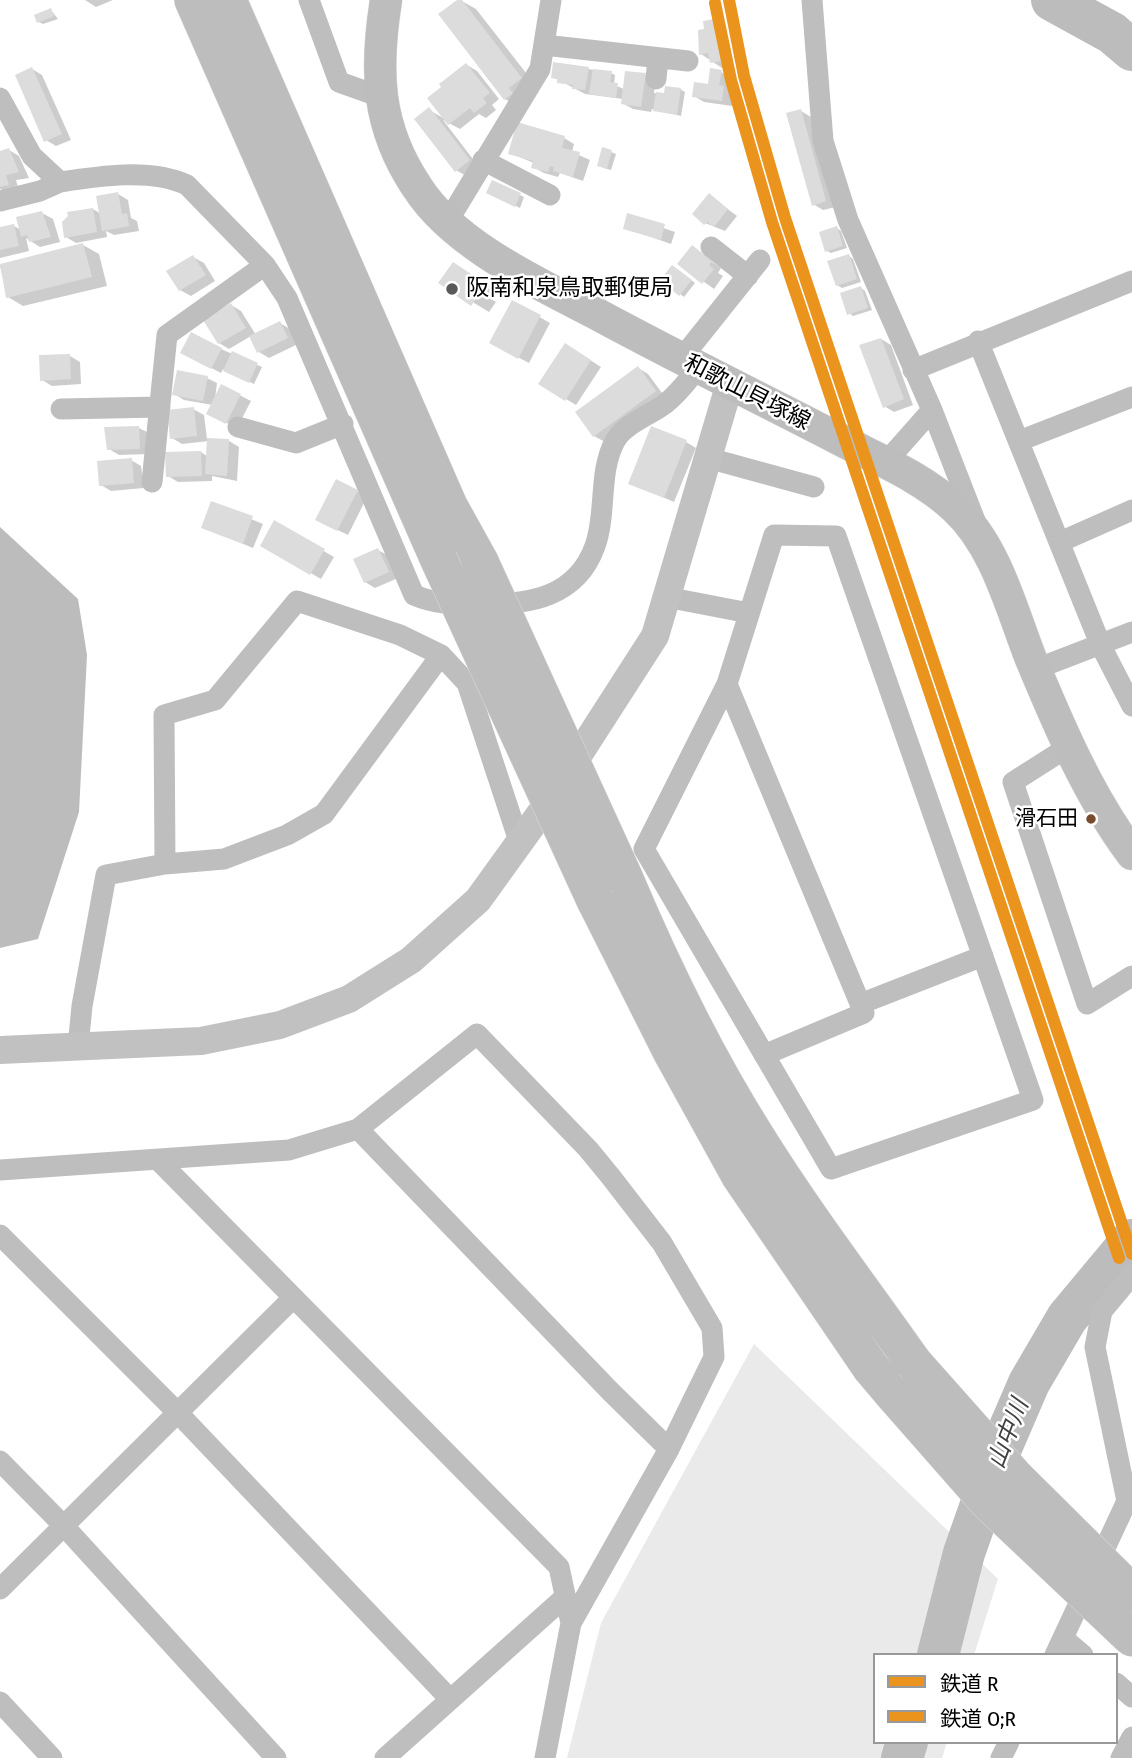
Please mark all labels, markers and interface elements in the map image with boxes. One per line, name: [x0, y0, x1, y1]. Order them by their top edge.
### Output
place label: 阪南和泉鳥取郵便局: [466, 275, 673, 303]
marker: 阪南和泉鳥取郵便局: [444, 281, 460, 297]
street label: 和歌山貝塚線: [679, 349, 815, 437]
place label: 滑石田: [1015, 806, 1078, 832]
marker: 滑石田: [1084, 812, 1098, 826]
water label: 山中川: [983, 1395, 1035, 1473]
legend: [873, 1653, 1118, 1744]
text: 鉄道 R: [940, 1671, 998, 1697]
text: 鉄道 O;R: [940, 1706, 1016, 1732]

